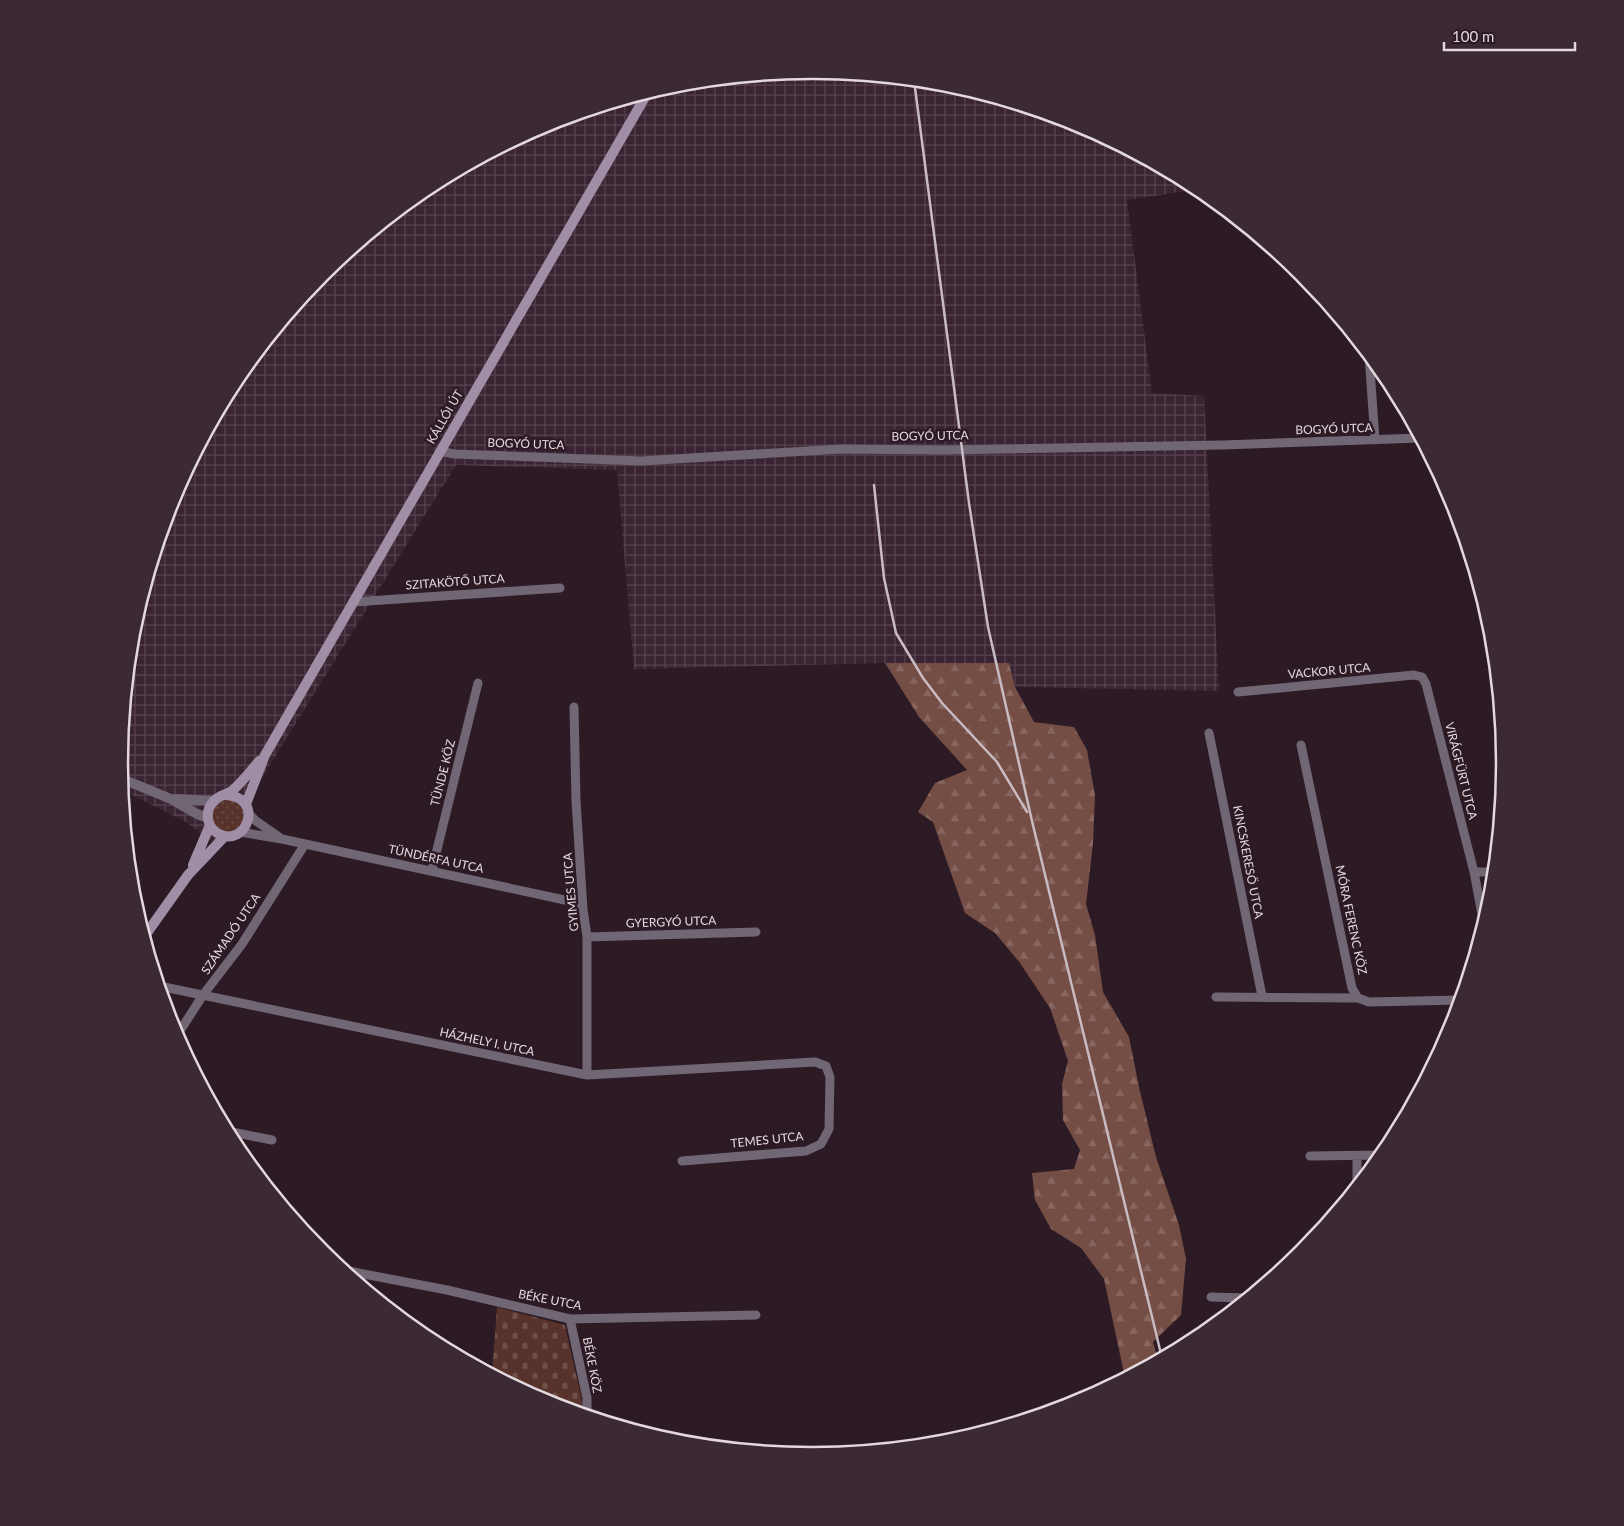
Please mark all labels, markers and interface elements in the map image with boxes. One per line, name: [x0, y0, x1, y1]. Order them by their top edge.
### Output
scale bar: [1444, 20, 1575, 52]
text: 100 m: [1452, 27, 1494, 45]
street label: KÁLLÓI ÚT: [423, 387, 466, 446]
street label: BOGYÓ UTCA: [1295, 420, 1374, 437]
street label: BOGYÓ UTCA: [891, 427, 970, 444]
street label: BOGYÓ UTCA: [487, 435, 566, 452]
street label: SZITAKÖTŐ UTCA: [405, 570, 506, 592]
street label: VACKOR UTCA: [1287, 659, 1372, 682]
street label: VIRÁGFÜRT UTCA: [1442, 721, 1481, 822]
street label: TÜNDE KÖZ: [427, 738, 458, 808]
street label: KINCSKERESŐ UTCA: [1230, 804, 1267, 921]
street label: TÜNDÉRFA UTCA: [387, 841, 486, 876]
street label: GYIMES UTCA: [560, 851, 581, 932]
street label: MÓRA FERENC KÖZ: [1333, 864, 1370, 976]
street label: SZÁMADÓ UTCA: [198, 890, 264, 977]
street label: GYERGYÓ UTCA: [626, 912, 717, 931]
street label: HÁZHELY I. UTCA: [438, 1024, 537, 1059]
street label: TEMES UTCA: [730, 1128, 805, 1151]
street label: BÉKE UTCA: [517, 1286, 584, 1313]
street label: BÉKE KÖZ: [580, 1336, 605, 1394]

